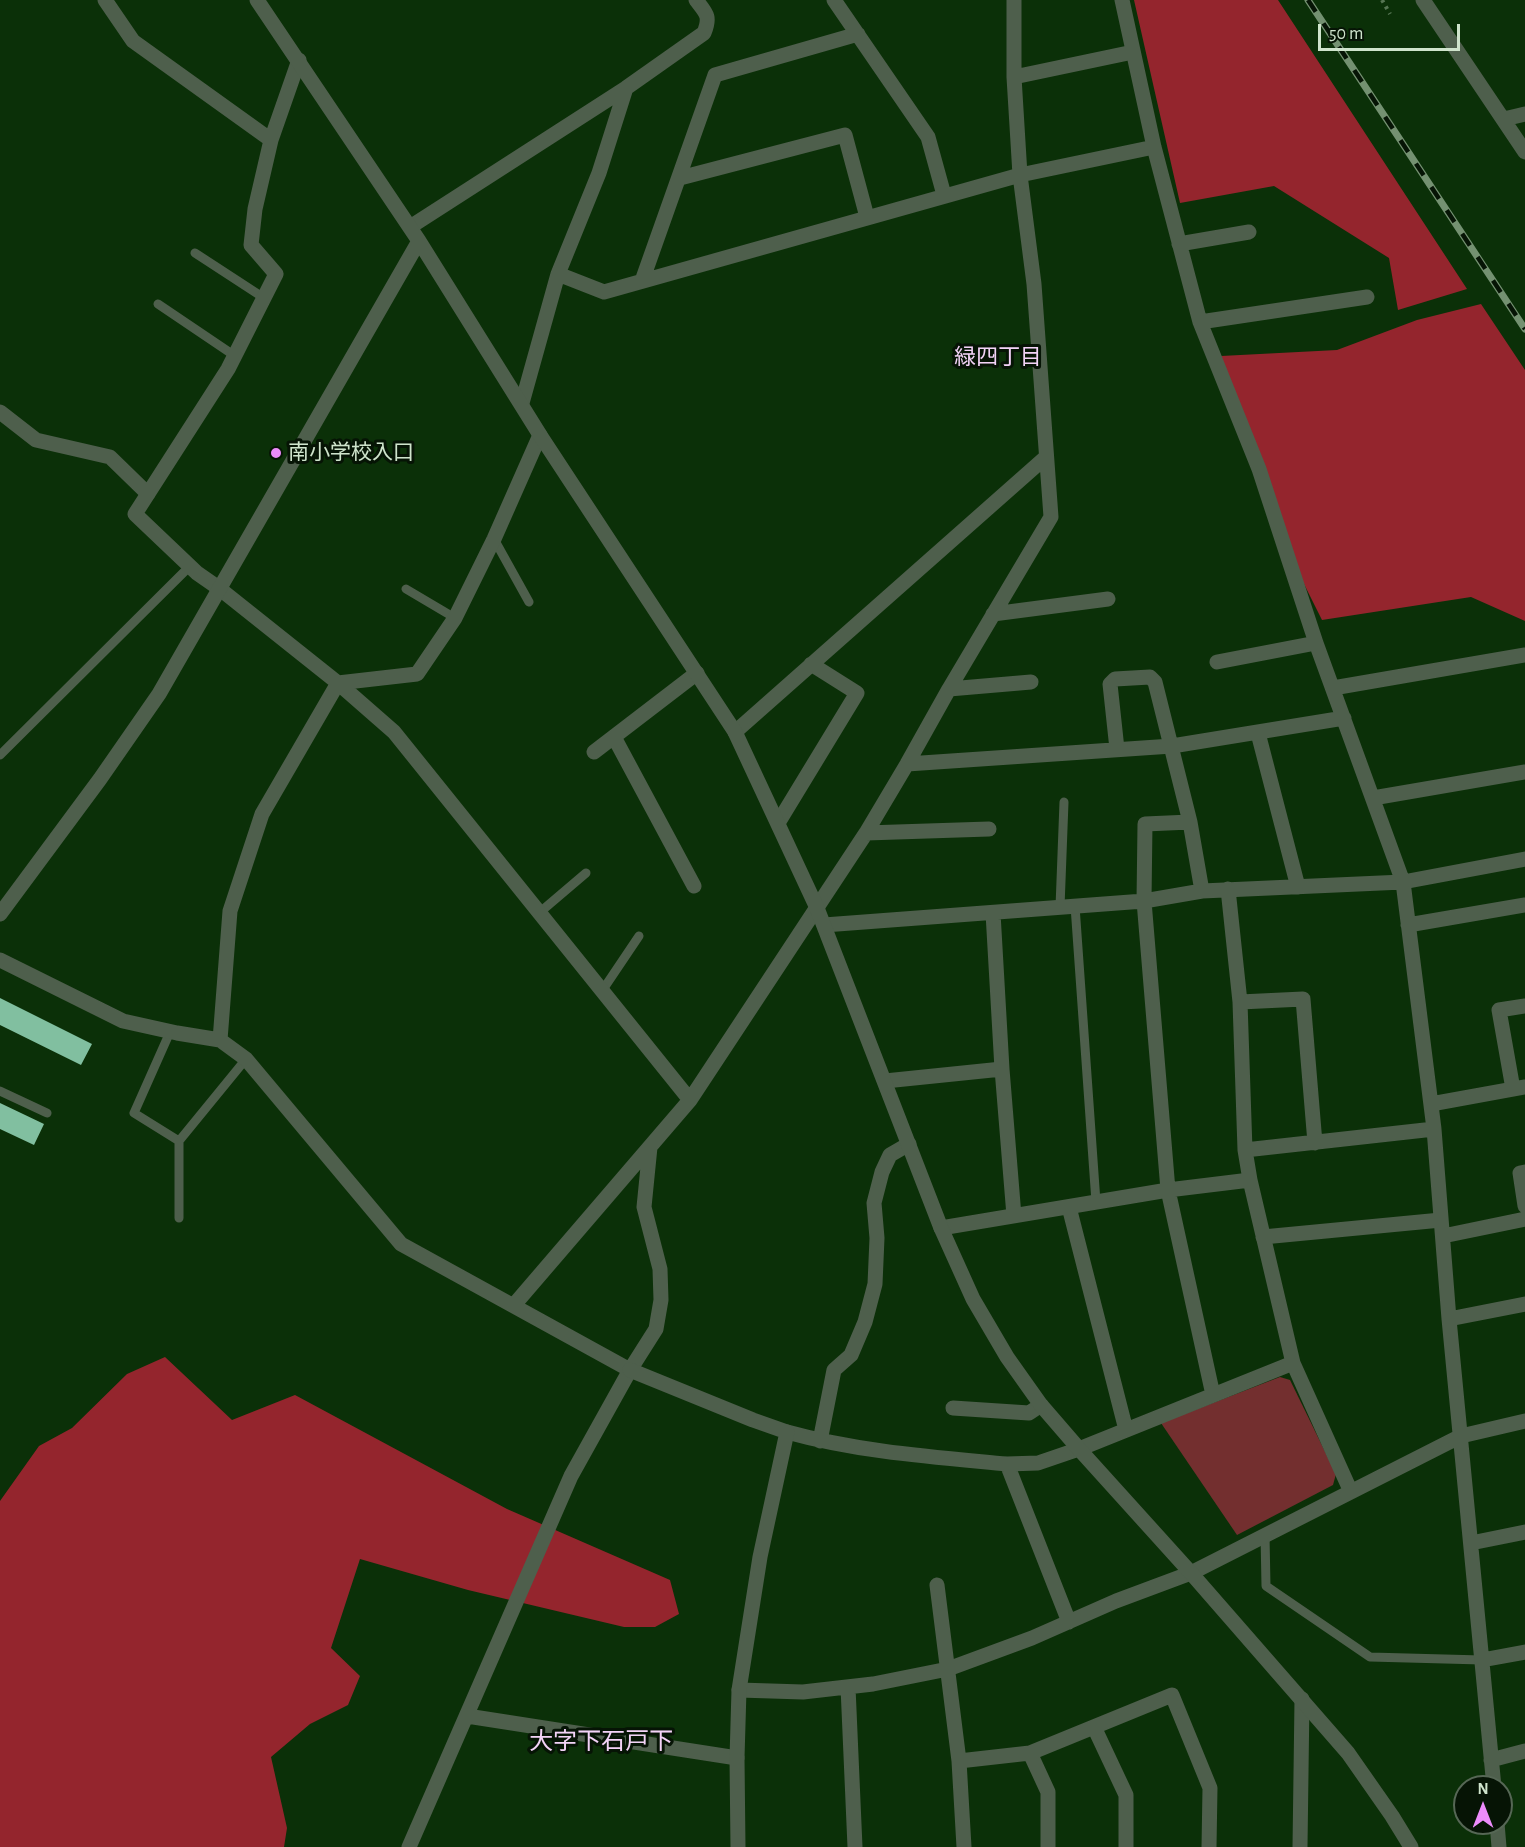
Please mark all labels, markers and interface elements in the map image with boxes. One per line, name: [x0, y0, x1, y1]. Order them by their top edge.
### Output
scale bar: [1321, 12, 1464, 50]
text: 50 m: [1329, 25, 1363, 43]
district label: 緑四丁目: [954, 344, 1042, 370]
place label: 南小学校入口: [288, 440, 414, 466]
marker: 南小学校入口: [269, 446, 283, 460]
district label: 大字下石戸下: [529, 1728, 673, 1756]
north arrow: [1453, 1775, 1513, 1835]
text: N: [1477, 1781, 1489, 1797]

